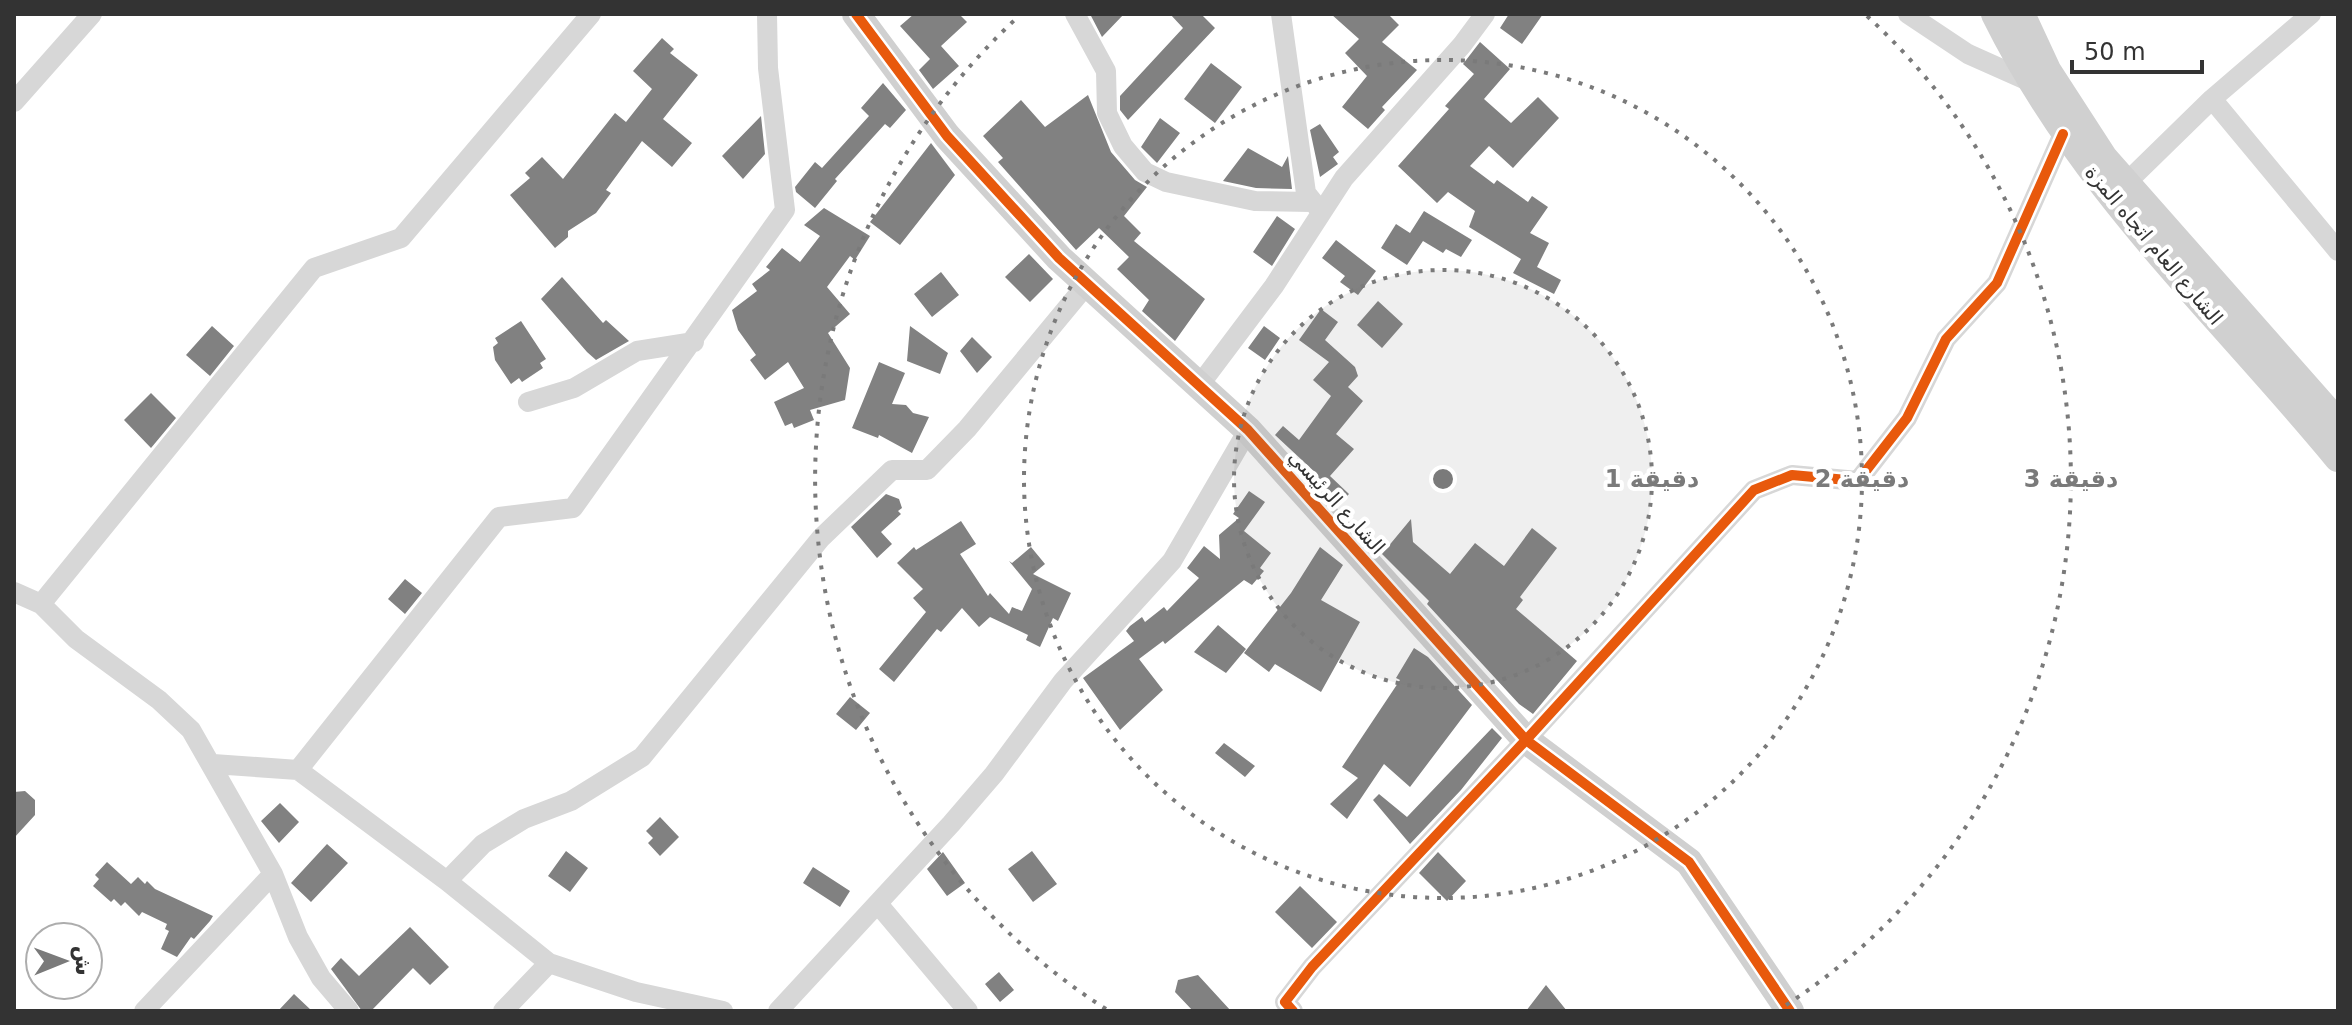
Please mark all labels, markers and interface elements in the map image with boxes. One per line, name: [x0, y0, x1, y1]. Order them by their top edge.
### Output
scale bar: [2072, 24, 2202, 74]
text: 50 m: [2084, 38, 2146, 66]
street label: الشارع العام اتجاه المزة: [2080, 160, 2228, 330]
street label: الشارع الرئيسي: [1283, 445, 1390, 560]
centre of rings: [1429, 465, 1457, 493]
text: 1 دقيقة: [1605, 465, 1699, 493]
text: 2 دقيقة: [1815, 465, 1909, 493]
text: 3 دقيقة: [2024, 465, 2118, 493]
north arrow: [24, 921, 104, 1001]
text: ش: [71, 945, 96, 976]

